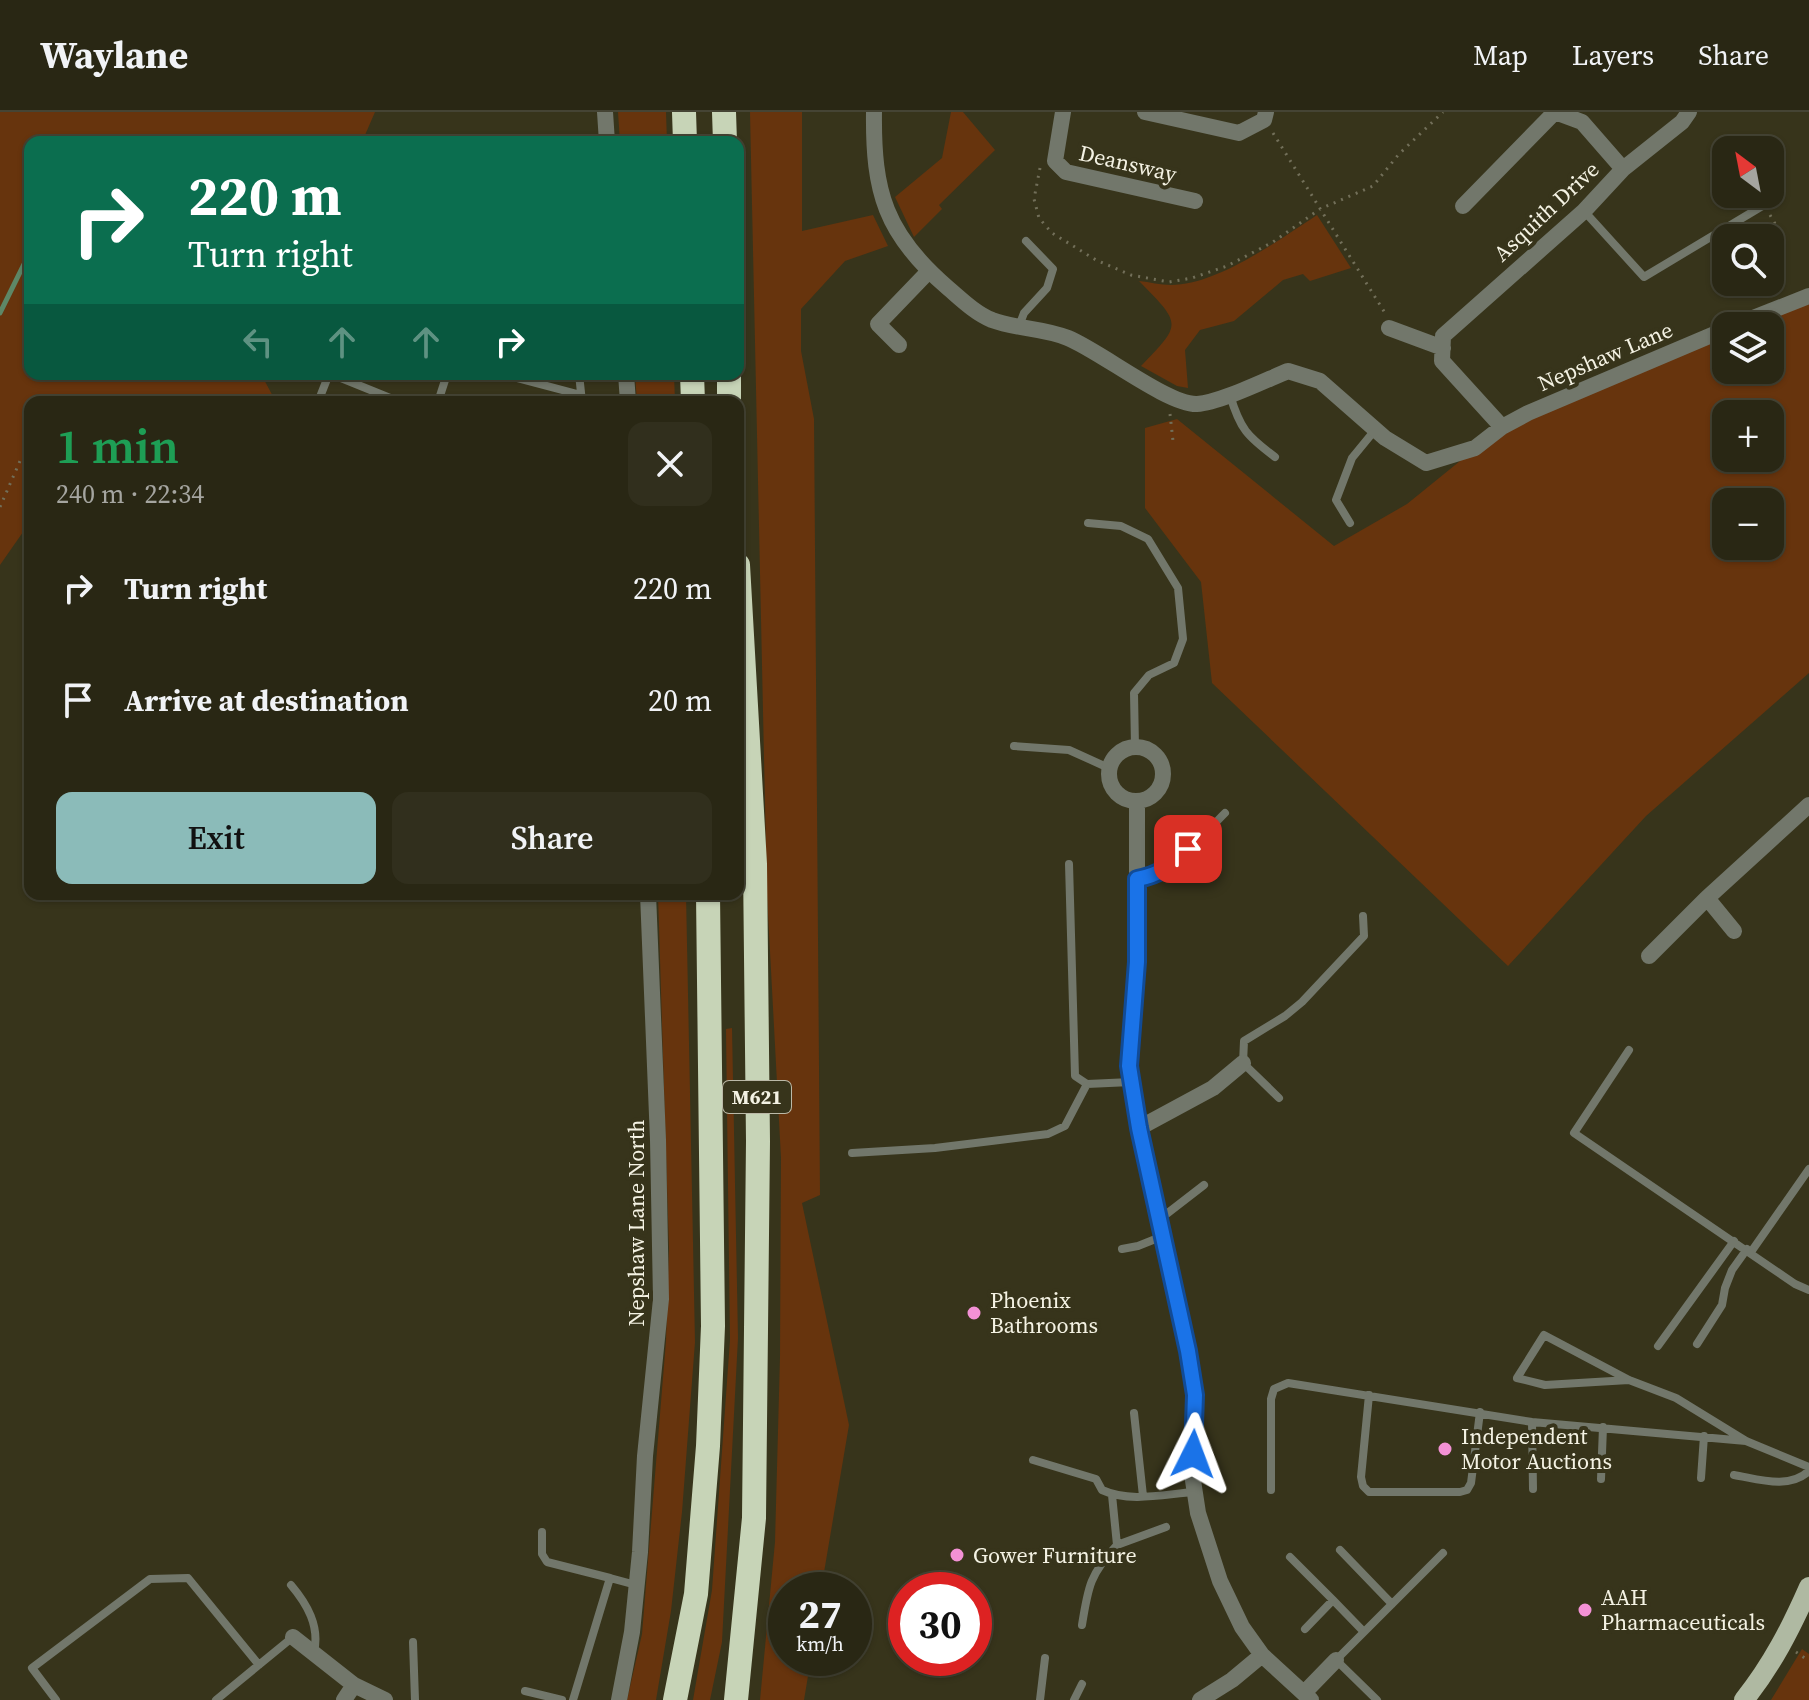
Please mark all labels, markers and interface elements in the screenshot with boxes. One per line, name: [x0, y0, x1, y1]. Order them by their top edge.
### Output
text: Waylane: [40, 29, 188, 81]
text: Map: [1473, 36, 1528, 74]
text: Layers: [1572, 36, 1654, 74]
text: Share: [1698, 36, 1769, 74]
north arrow: [1712, 136, 1784, 208]
map controls: [1712, 136, 1784, 560]
street label: Deansway: [1076, 137, 1180, 189]
street label: Asquith Drive: [1487, 154, 1605, 268]
text: 220 m: [188, 157, 342, 234]
icon: right: [56, 168, 160, 272]
button: search: [1712, 224, 1784, 296]
text: Turn right: [188, 230, 353, 279]
button: layers: [1712, 312, 1784, 384]
street label: Nepshaw Lane: [1533, 314, 1677, 398]
icon: left: [236, 320, 280, 364]
icon: ahead: [320, 320, 364, 364]
icon: ahead: [404, 320, 448, 364]
icon: right: [488, 320, 532, 364]
button: +: [1712, 400, 1784, 472]
text: 1 min: [56, 413, 179, 479]
button: close: [628, 422, 712, 506]
text: 240 m · 22:34: [56, 476, 204, 512]
button: −: [1712, 488, 1784, 560]
icon: right: [56, 566, 100, 610]
text: Turn right: [124, 568, 267, 609]
text: 220 m: [633, 568, 712, 609]
icon: arrive: [56, 678, 100, 722]
text: Arrive at destination: [124, 680, 409, 721]
text: 20 m: [648, 680, 712, 721]
button: Exit: [56, 792, 376, 884]
button: Share: [392, 792, 712, 884]
pin: [1154, 815, 1222, 883]
icon: arrive: [1166, 827, 1210, 871]
road number: M621: [723, 1081, 791, 1113]
street label: Nepshaw Lane North: [621, 1120, 651, 1326]
place label: Phoenix Bathrooms: [990, 1285, 1098, 1340]
marker: Phoenix Bathrooms: [965, 1304, 983, 1322]
position arrow: [1151, 1412, 1235, 1496]
place label: Independent Motor Auctions: [1461, 1421, 1612, 1476]
marker: Independent Motor Auctions: [1436, 1440, 1454, 1458]
place label: Gower Furniture: [973, 1540, 1137, 1570]
marker: Gower Furniture: [948, 1546, 966, 1564]
speed limit sign: 30: [888, 1572, 992, 1676]
place label: AAH Pharmaceuticals: [1601, 1582, 1765, 1637]
text: 27: [798, 1587, 842, 1641]
marker: AAH Pharmaceuticals: [1576, 1601, 1594, 1619]
text: km/h: [796, 1630, 844, 1658]

